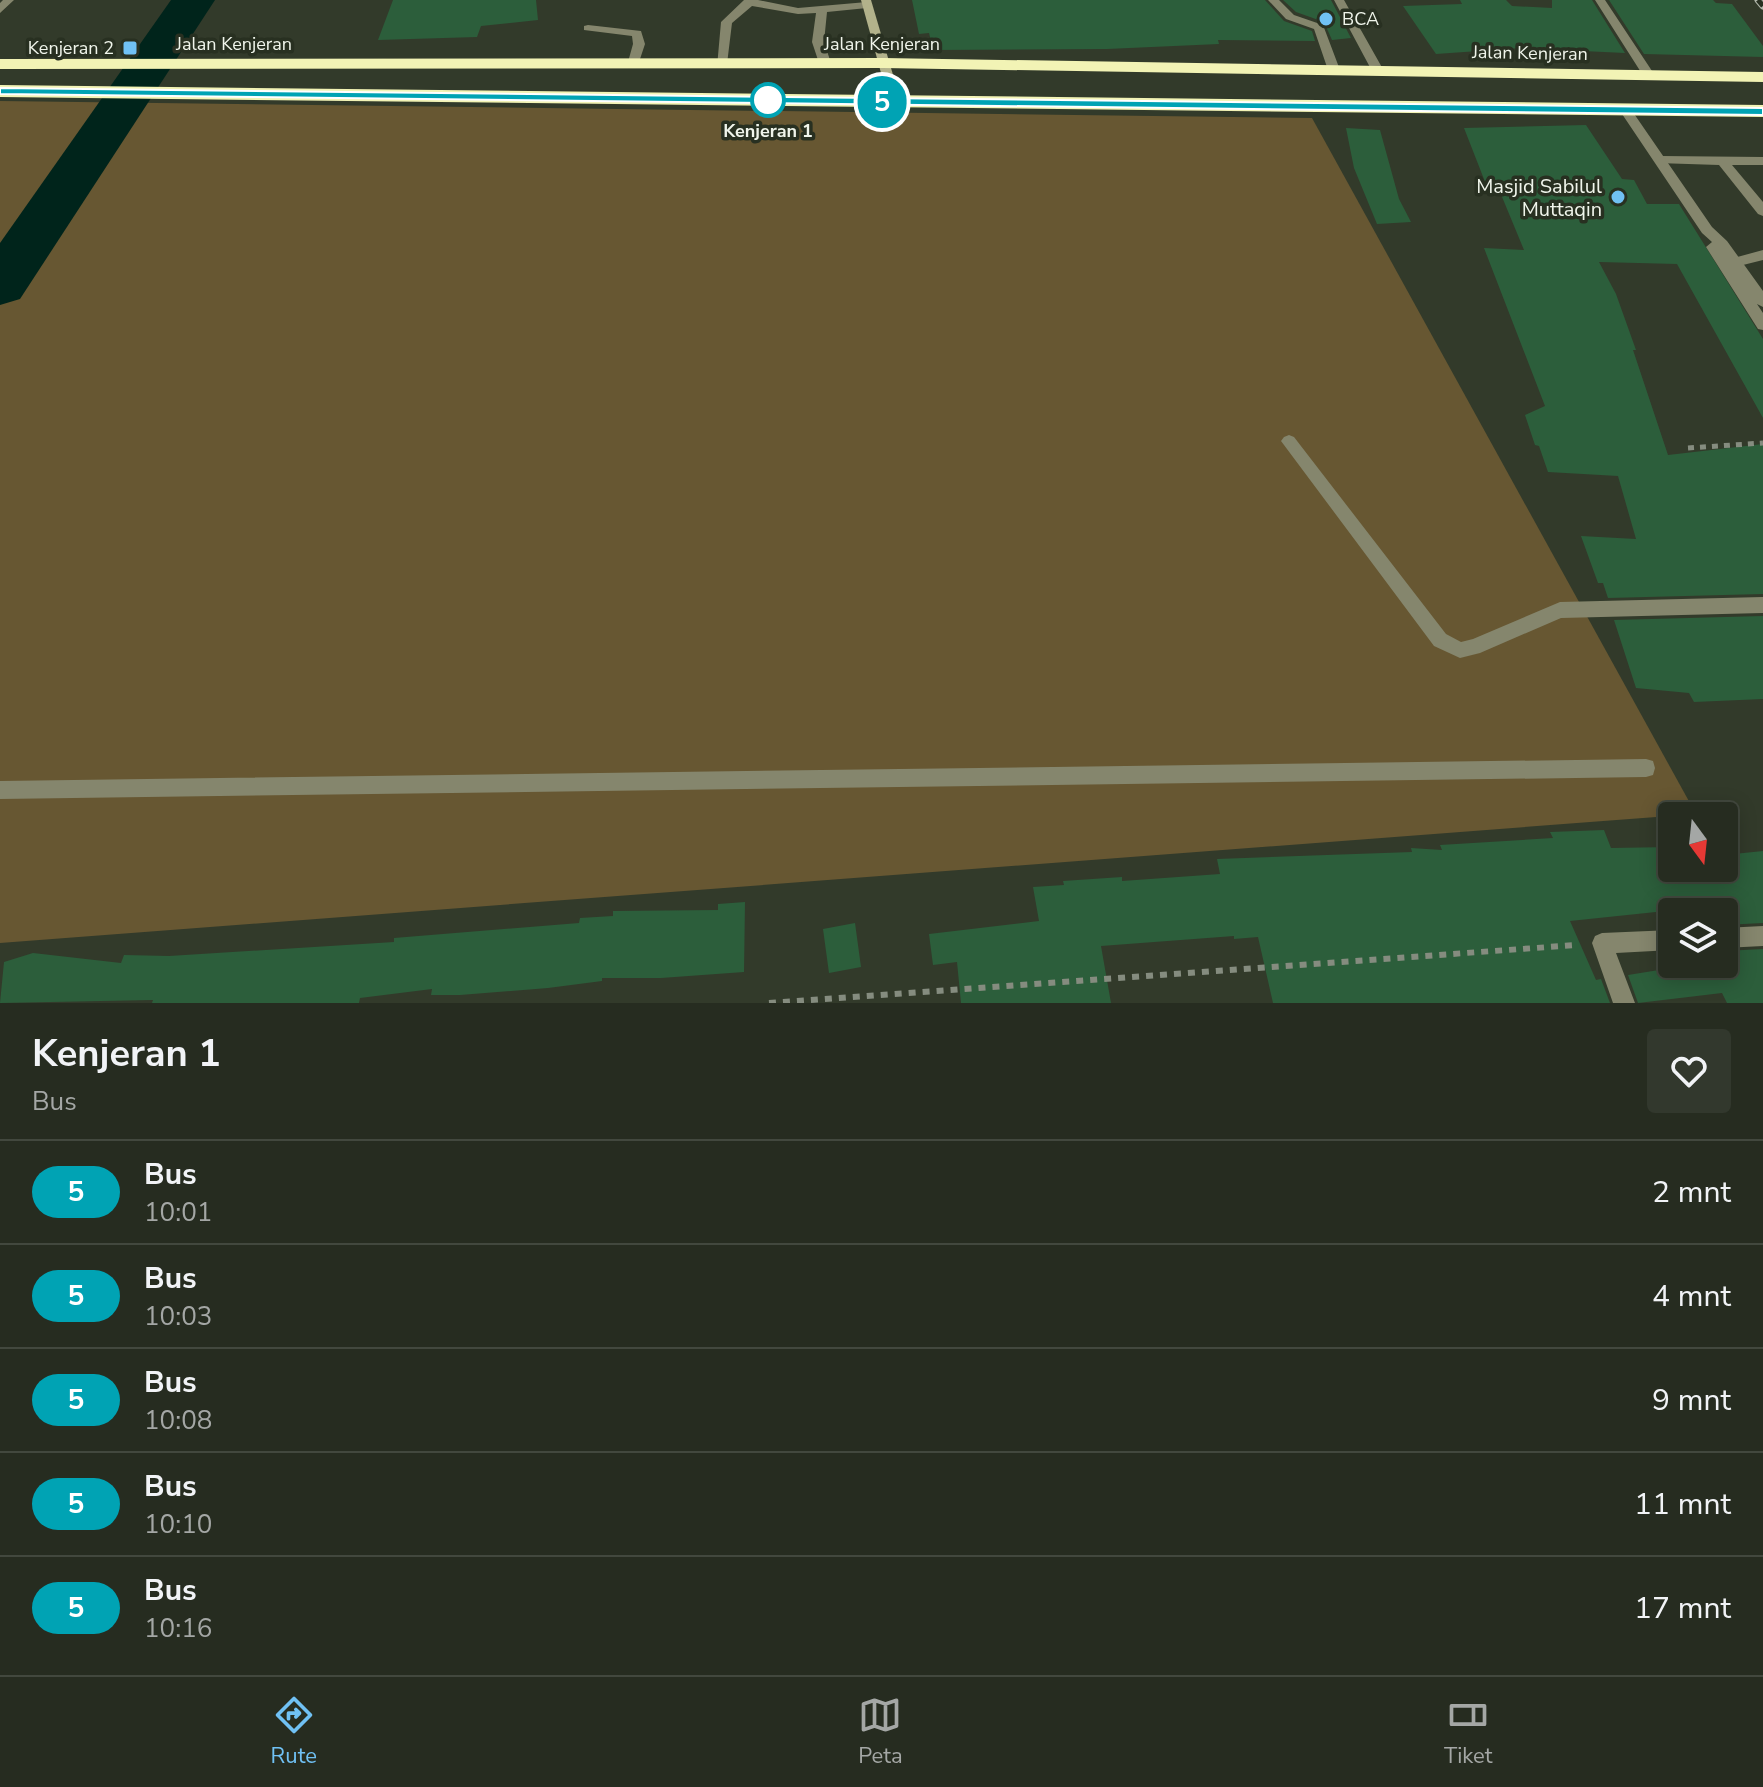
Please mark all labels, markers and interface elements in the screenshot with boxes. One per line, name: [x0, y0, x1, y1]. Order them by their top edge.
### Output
place label: BCA: [1342, 7, 1379, 31]
marker: BCA: [1317, 10, 1335, 28]
street label: Jalan Kenjeran: [175, 32, 292, 56]
street label: Jalan Kenjeran: [823, 32, 940, 56]
place label: Kenjeran 2: [28, 36, 114, 60]
marker: Kenjeran 2: [121, 39, 139, 57]
street label: Jalan Kenjeran: [1471, 40, 1588, 66]
line badge: 5: [856, 76, 908, 128]
marker: Kenjeran 1: [751, 83, 785, 117]
text: 5: [874, 83, 890, 121]
place label: Kenjeran 1: [723, 119, 813, 143]
place label: Masjid Sabilul Muttaqin: [1476, 173, 1602, 223]
marker: Masjid Sabilul Muttaqin: [1609, 188, 1627, 206]
north arrow: [1658, 802, 1738, 882]
map controls: [1658, 802, 1738, 978]
button: layers: [1658, 898, 1738, 978]
text: Kenjeran 1: [32, 1028, 221, 1079]
button: heart: [1647, 1029, 1731, 1113]
text: Bus: [32, 1084, 77, 1119]
text: Bus: [144, 1154, 197, 1195]
text: 2 mnt: [1652, 1172, 1731, 1213]
text: 5: [68, 1173, 84, 1211]
text: 10:01: [144, 1195, 212, 1230]
text: Bus: [144, 1258, 197, 1299]
text: 4 mnt: [1652, 1276, 1731, 1317]
text: 5: [68, 1277, 84, 1315]
text: 10:03: [144, 1299, 212, 1334]
text: Bus: [144, 1362, 197, 1403]
text: 9 mnt: [1652, 1380, 1731, 1421]
text: 5: [68, 1381, 84, 1419]
text: 10:08: [144, 1403, 212, 1438]
text: Bus: [144, 1466, 197, 1507]
text: 11 mnt: [1634, 1484, 1731, 1525]
text: 5: [68, 1485, 84, 1523]
text: 10:10: [144, 1507, 212, 1542]
text: Bus: [144, 1570, 197, 1611]
text: 17 mnt: [1634, 1588, 1731, 1629]
text: 5: [68, 1589, 84, 1627]
text: 10:16: [144, 1611, 212, 1646]
tab: Rute: [271, 1693, 317, 1771]
tab: Peta: [858, 1693, 903, 1771]
tab: Tiket: [1444, 1693, 1492, 1771]

